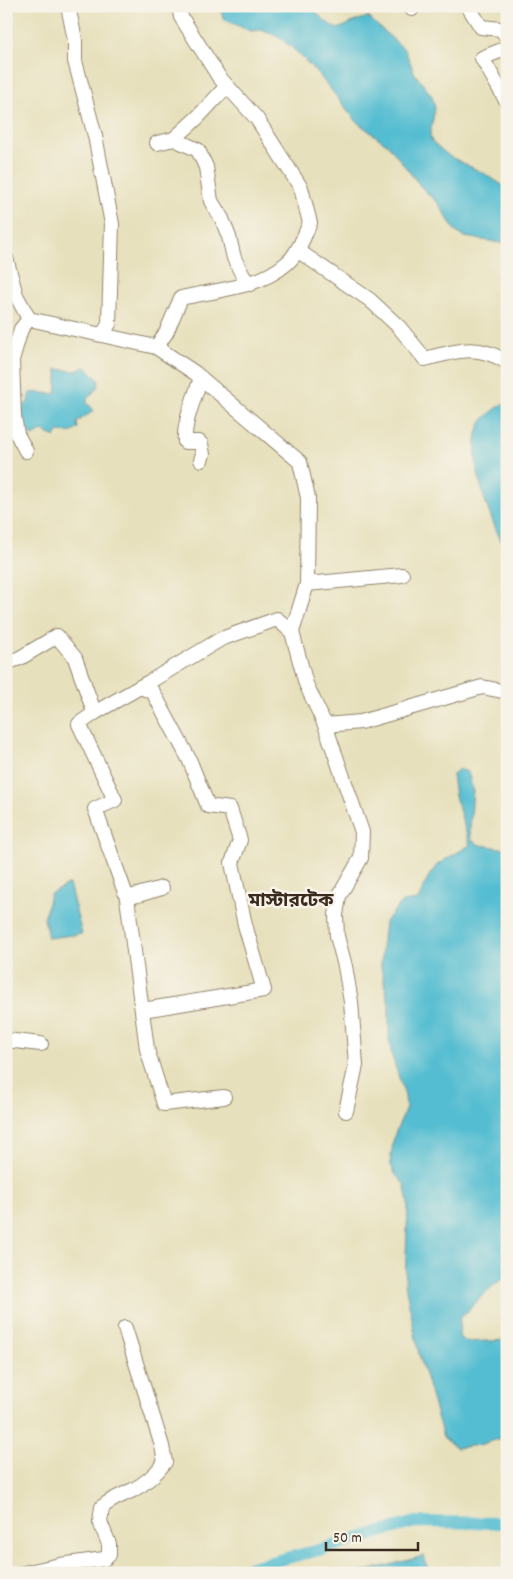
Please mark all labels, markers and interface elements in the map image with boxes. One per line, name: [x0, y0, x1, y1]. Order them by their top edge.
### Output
district label: মাস্টারটেক: [247, 889, 334, 916]
scale bar: [326, 1519, 418, 1551]
text: 50 m: [333, 1528, 362, 1550]

